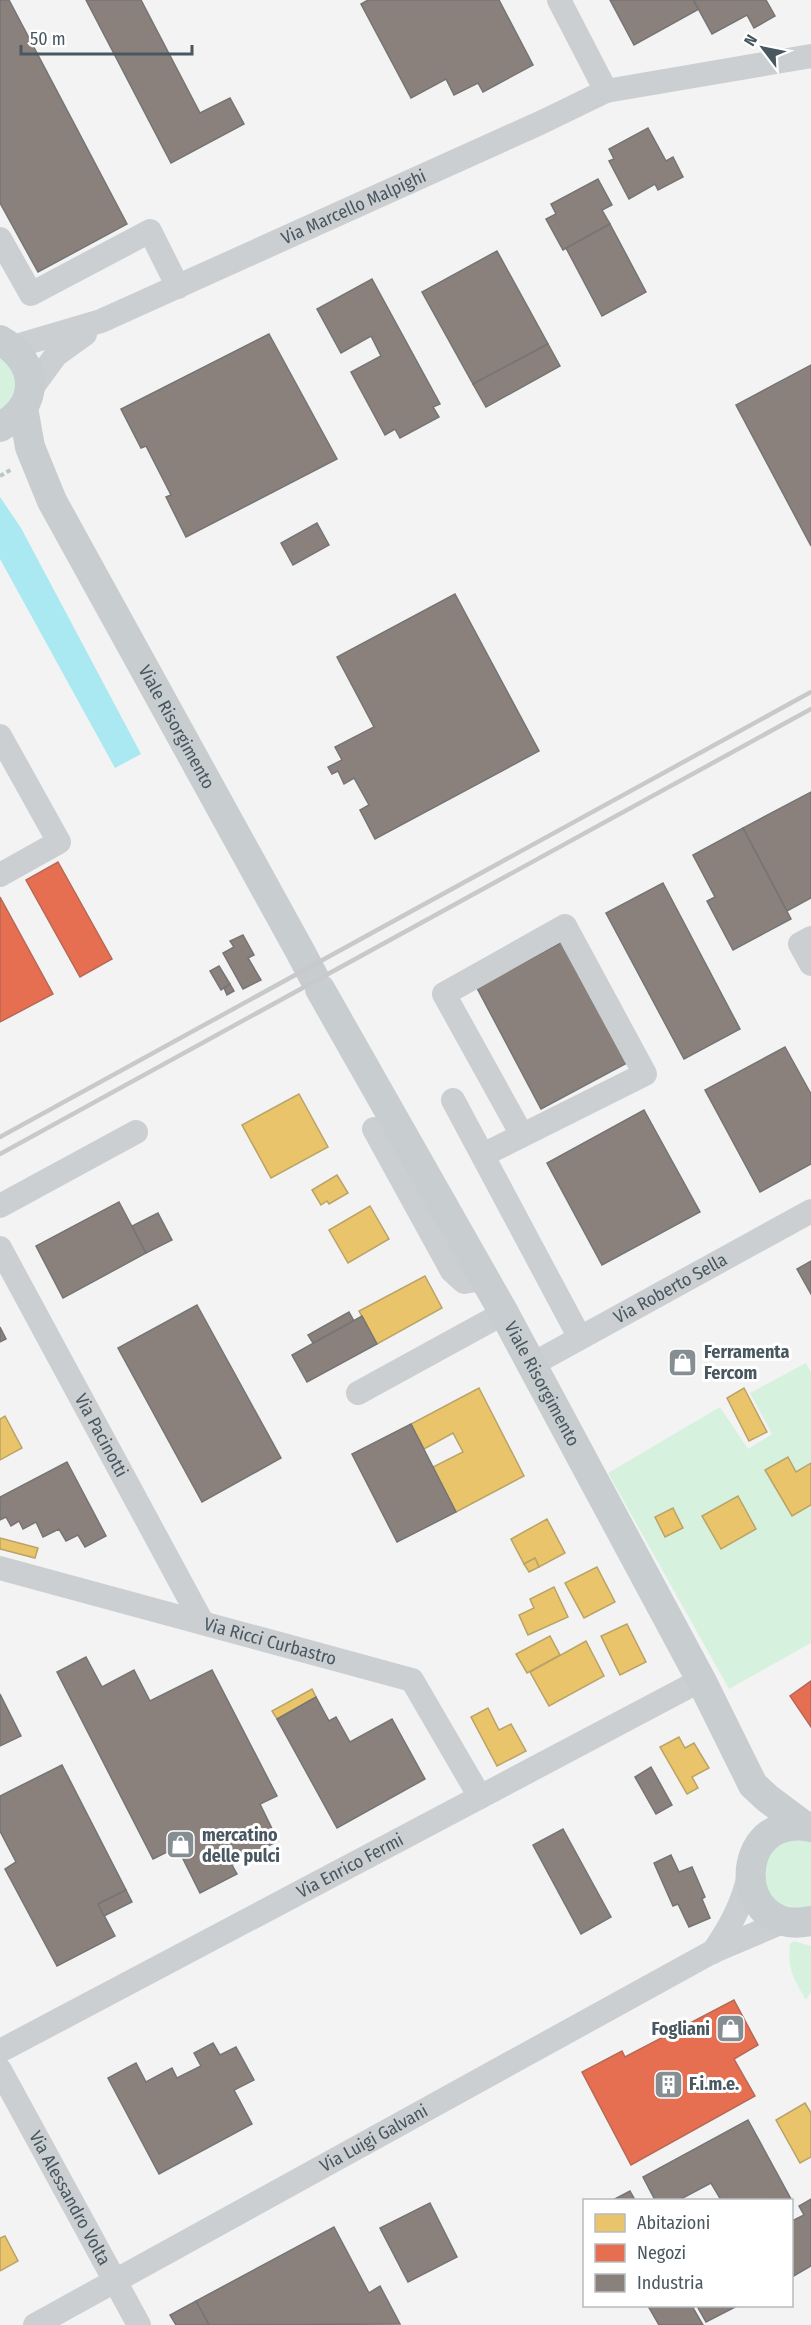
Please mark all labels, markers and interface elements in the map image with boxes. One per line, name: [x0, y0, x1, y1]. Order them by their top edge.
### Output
scale bar: [21, 18, 192, 56]
north arrow: [733, 18, 793, 78]
text: 50 m: [30, 28, 66, 50]
text: N: [740, 31, 761, 49]
street label: Via Marcello Malpighi: [278, 165, 430, 249]
street label: Viale Risorgimento: [134, 661, 219, 793]
street label: Via Roberto Sella: [610, 1248, 731, 1328]
street label: Viale Risorgimento: [500, 1318, 584, 1450]
place label: Ferramenta Fercom: [704, 1341, 789, 1384]
shop icon: Ferramenta Fercom: [667, 1346, 699, 1378]
street label: Via Pacinotti: [70, 1390, 133, 1481]
street label: Via Ricci Curbastro: [201, 1613, 339, 1670]
place label: mercatino delle pulci: [202, 1824, 280, 1867]
shop icon: mercatino delle pulci: [165, 1829, 197, 1861]
street label: Via Enrico Fermi: [293, 1829, 407, 1903]
shop icon: Fogliani: [715, 2013, 747, 2045]
place label: Fogliani: [652, 2018, 710, 2040]
building icon: F.i.m.e.: [652, 2068, 684, 2100]
place label: F.i.m.e.: [689, 2073, 739, 2095]
street label: Via Luigi Galvani: [316, 2100, 432, 2177]
street label: Via Alessandro Volta: [24, 2127, 115, 2269]
legend: [583, 2199, 793, 2307]
text: Abitazioni: [637, 2212, 710, 2234]
text: Negozi: [637, 2242, 686, 2264]
text: Industria: [637, 2272, 704, 2294]

